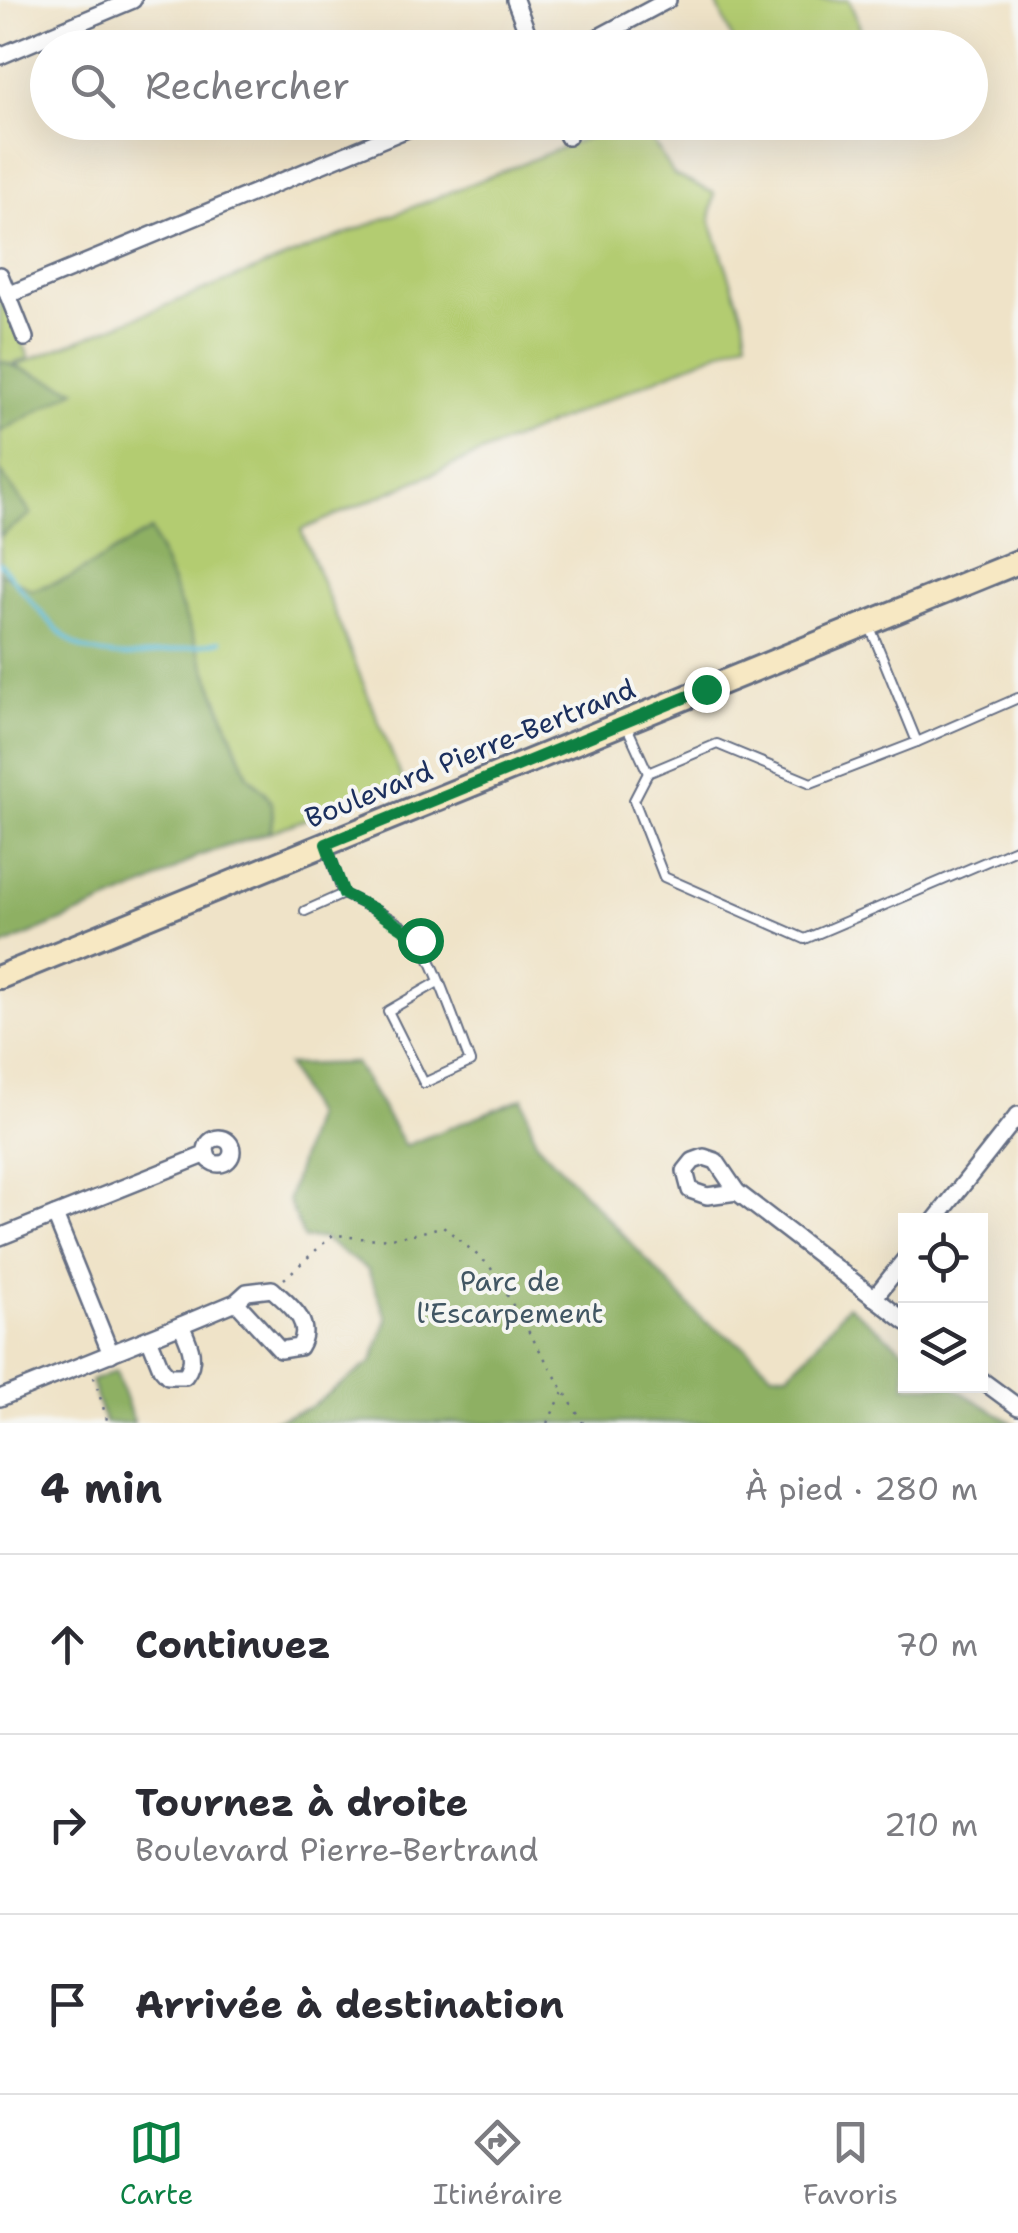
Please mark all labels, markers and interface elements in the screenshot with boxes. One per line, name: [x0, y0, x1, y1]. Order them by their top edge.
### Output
search box: [30, 30, 988, 140]
icon: search: [65, 58, 120, 113]
text: Rechercher: [145, 60, 350, 111]
route end: [684, 667, 730, 713]
street label: Boulevard Pierre-Bertrand: [299, 669, 641, 837]
route start: [398, 918, 444, 964]
map controls: [898, 1213, 988, 1393]
button: locate: [898, 1213, 988, 1303]
park label: Parc de l'Escarpement: [416, 1262, 604, 1332]
button: layers: [898, 1303, 988, 1393]
text: 4 min: [40, 1460, 162, 1516]
text: À pied · 280 m: [745, 1467, 978, 1510]
icon: ahead: [40, 1617, 95, 1672]
text: Continuez: [135, 1619, 331, 1670]
text: 70 m: [895, 1623, 978, 1666]
text: Tournez à droite: [135, 1777, 468, 1828]
icon: right: [40, 1797, 95, 1852]
text: 210 m: [884, 1803, 978, 1846]
text: Boulevard Pierre-Bertrand: [135, 1828, 539, 1871]
icon: arrive: [40, 1977, 95, 2032]
text: Arrivée à destination: [135, 1979, 564, 2030]
tab: Carte: [120, 2115, 193, 2213]
tab: Itinéraire: [433, 2115, 563, 2213]
tab: Favoris: [803, 2115, 898, 2213]

